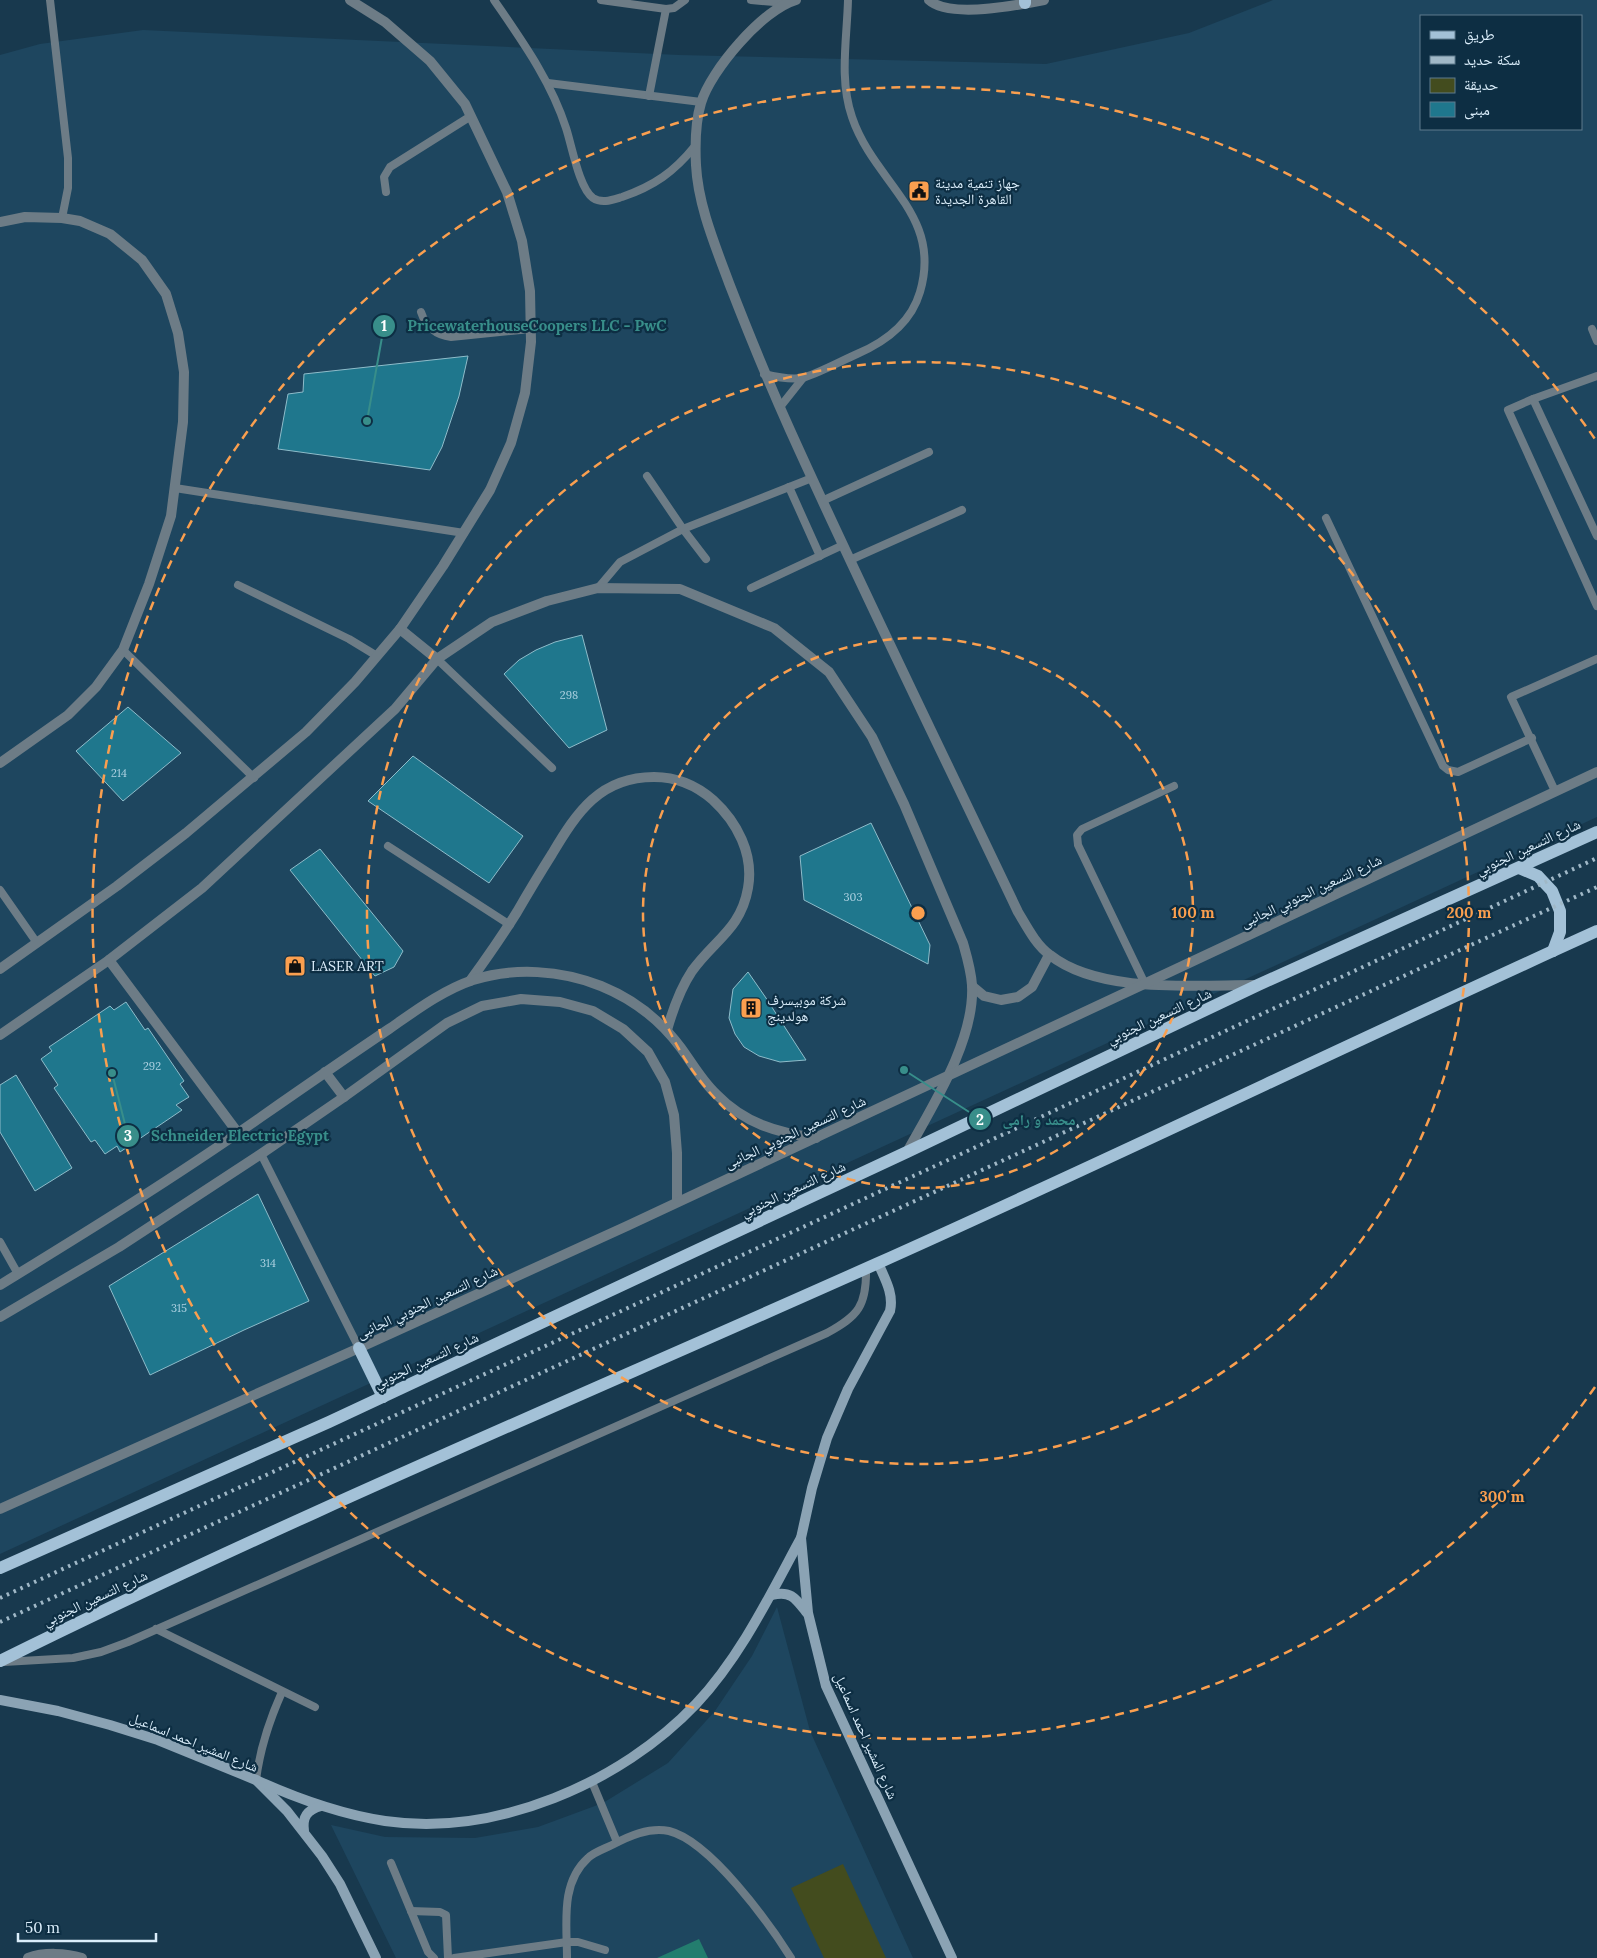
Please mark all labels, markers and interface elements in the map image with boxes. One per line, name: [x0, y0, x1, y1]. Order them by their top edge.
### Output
legend: [1420, 15, 1582, 130]
text: طريق: [1464, 25, 1495, 45]
text: سكة حديد: [1464, 50, 1521, 69]
text: حديقة: [1464, 75, 1499, 94]
text: مبنى: [1464, 100, 1490, 120]
place label: جهاز تنمية مدينة القاهرة الجديدة: [935, 174, 1020, 208]
public building icon: جهاز تنمية مدينة القاهرة الجديدة: [907, 179, 931, 203]
callout: PricewaterhouseCoopers LLC - PwC: [372, 311, 676, 341]
text: 1: [381, 316, 387, 335]
text: PricewaterhouseCoopers LLC - PwC: [407, 316, 667, 335]
house number: 298: [560, 688, 578, 702]
house number: 214: [111, 766, 127, 780]
street label: شارع التسعين الجنوبي: [1473, 815, 1584, 881]
street label: شارع التسعين الجنوبي الجانبى: [1238, 850, 1386, 934]
house number: 303: [843, 890, 863, 904]
text: 100 m: [1172, 903, 1215, 922]
text: 200 m: [1447, 903, 1492, 922]
centre of rings: [909, 904, 927, 922]
shop icon: LASER ART: [283, 954, 307, 978]
place label: LASER ART: [311, 957, 384, 975]
street label: شارع التسعين الجنوبي: [1104, 984, 1215, 1050]
place label: شركة موبيسرف هولدينج: [767, 991, 846, 1026]
building icon: شركة موبيسرف هولدينج: [739, 996, 763, 1020]
house number: 292: [143, 1059, 161, 1073]
street label: شارع التسعين الجنوبي الجانبى: [722, 1091, 870, 1175]
callout: محمد و رامى: [967, 1104, 1085, 1134]
text: 2: [976, 1110, 984, 1129]
text: محمد و رامى: [1002, 1110, 1076, 1129]
callout: Schneider Electric Egypt: [116, 1121, 339, 1151]
text: 3: [124, 1126, 132, 1145]
text: Schneider Electric Egypt: [151, 1126, 330, 1145]
street label: شارع التسعين الجنوبي: [738, 1157, 849, 1223]
house number: 314: [260, 1256, 276, 1270]
street label: شارع التسعين الجنوبي الجانبى: [354, 1261, 502, 1345]
house number: 315: [171, 1301, 187, 1315]
street label: شارع التسعين الجنوبي: [371, 1328, 482, 1394]
text: 300 m: [1479, 1487, 1525, 1506]
street label: شارع التسعين الجنوبي: [40, 1566, 151, 1632]
street label: شارع المشير احمد اسماعيل: [829, 1670, 902, 1802]
street label: شارع المشير احمد اسماعيل: [127, 1708, 261, 1777]
scale bar: [18, 1910, 155, 1942]
text: 50 m: [25, 1918, 60, 1937]

